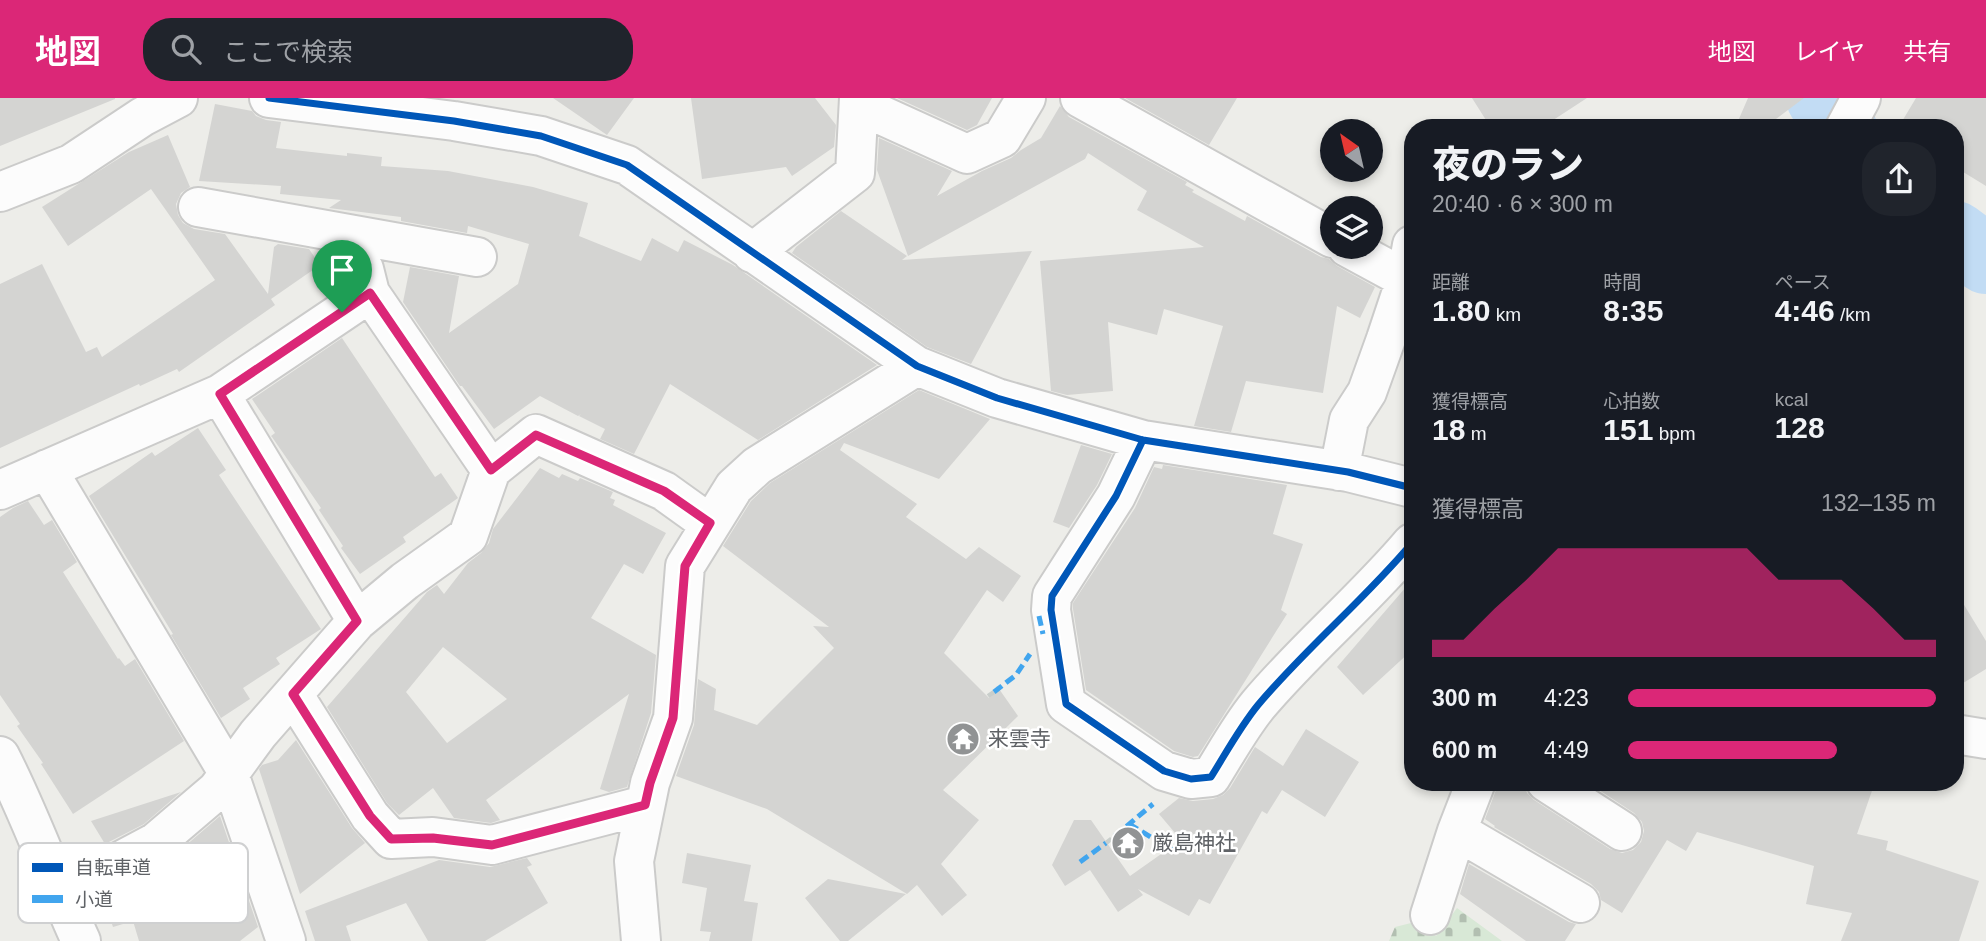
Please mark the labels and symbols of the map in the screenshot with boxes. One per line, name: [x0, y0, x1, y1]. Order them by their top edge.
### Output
north arrow: [1320, 119, 1382, 182]
pin: [312, 240, 372, 312]
temple icon: 来雲寺: [944, 720, 982, 758]
place label: 来雲寺: [988, 727, 1051, 750]
temple icon: 厳島神社: [1109, 824, 1147, 862]
place label: 厳島神社: [1152, 831, 1236, 854]
legend: [18, 843, 248, 923]
text: 自転車道: [75, 857, 151, 878]
text: 小道: [75, 889, 113, 910]

